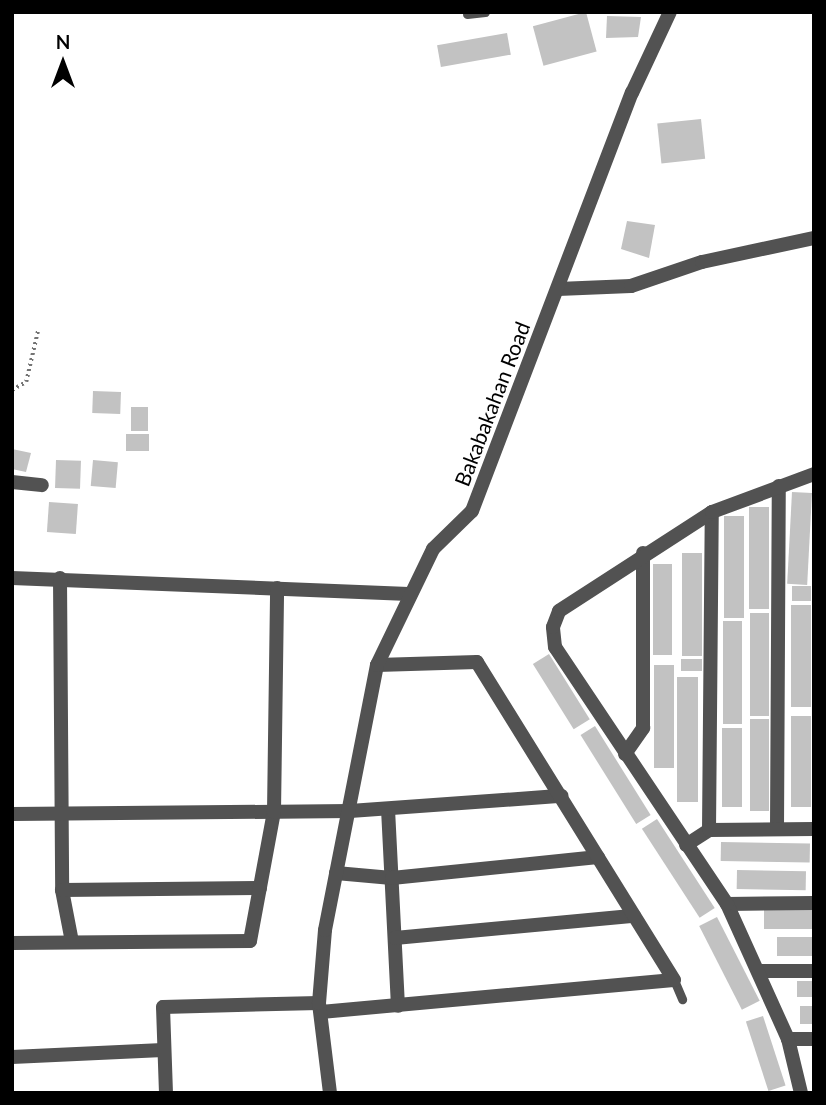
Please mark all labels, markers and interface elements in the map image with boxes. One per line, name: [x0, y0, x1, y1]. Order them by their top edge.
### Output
north arrow: [28, 28, 98, 98]
text: N: [56, 30, 70, 53]
street label: Bakabakahan Road: [449, 318, 535, 490]

